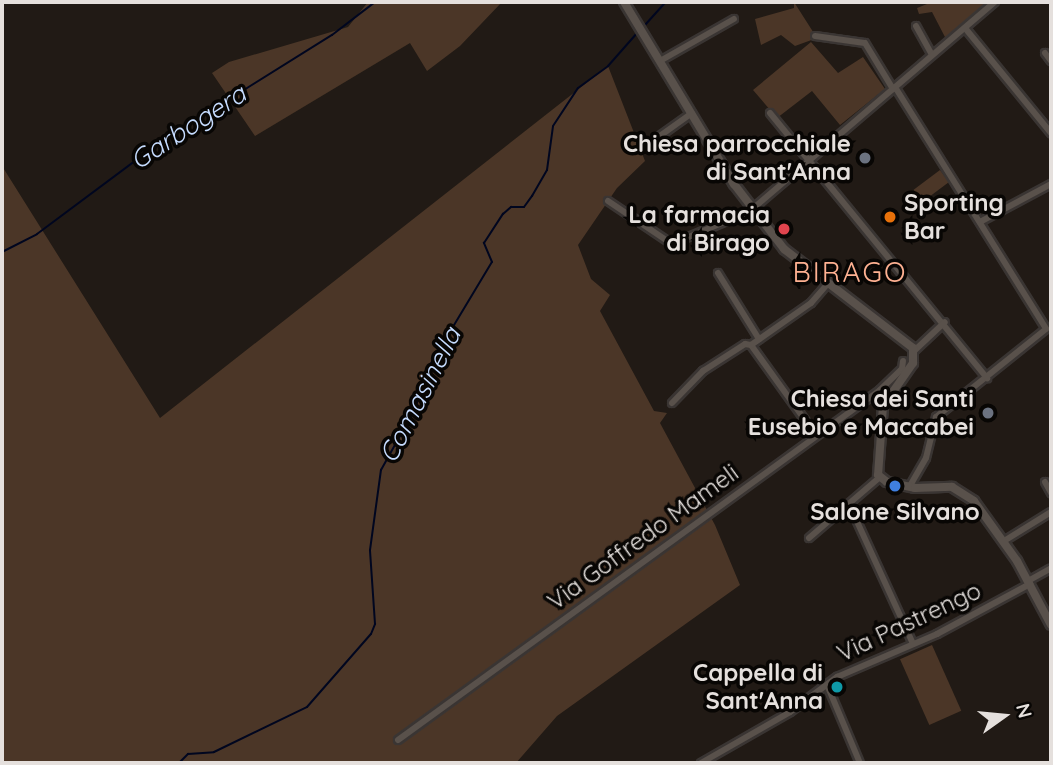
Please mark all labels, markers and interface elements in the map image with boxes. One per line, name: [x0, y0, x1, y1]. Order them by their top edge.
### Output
water label: Garbogera: [124, 78, 252, 176]
place label: Chiesa parrocchiale di Sant'Anna: [623, 130, 851, 186]
marker: Chiesa parrocchiale di Sant'Anna: [857, 150, 873, 166]
place label: Sporting Bar: [904, 189, 1004, 245]
place label: La farmacia di Birago: [628, 201, 770, 257]
marker: Sporting Bar: [882, 209, 898, 225]
marker: La farmacia di Birago: [776, 221, 792, 237]
district label: BIRAGO: [793, 255, 907, 289]
water label: Comasinella: [373, 322, 467, 468]
place label: Chiesa dei Santi Eusebio e Maccabei: [748, 385, 974, 441]
marker: Chiesa dei Santi Eusebio e Maccabei: [980, 405, 996, 421]
street label: Via Goffredo Mameli: [542, 458, 744, 616]
marker: Salone Silvano: [887, 478, 903, 494]
place label: Salone Silvano: [810, 498, 980, 526]
street label: Via Pastrengo: [832, 576, 986, 668]
place label: Cappella di Sant'Anna: [693, 659, 823, 715]
marker: Cappella di Sant'Anna: [829, 679, 845, 695]
north arrow: [969, 681, 1039, 751]
text: N: [1011, 701, 1038, 720]

